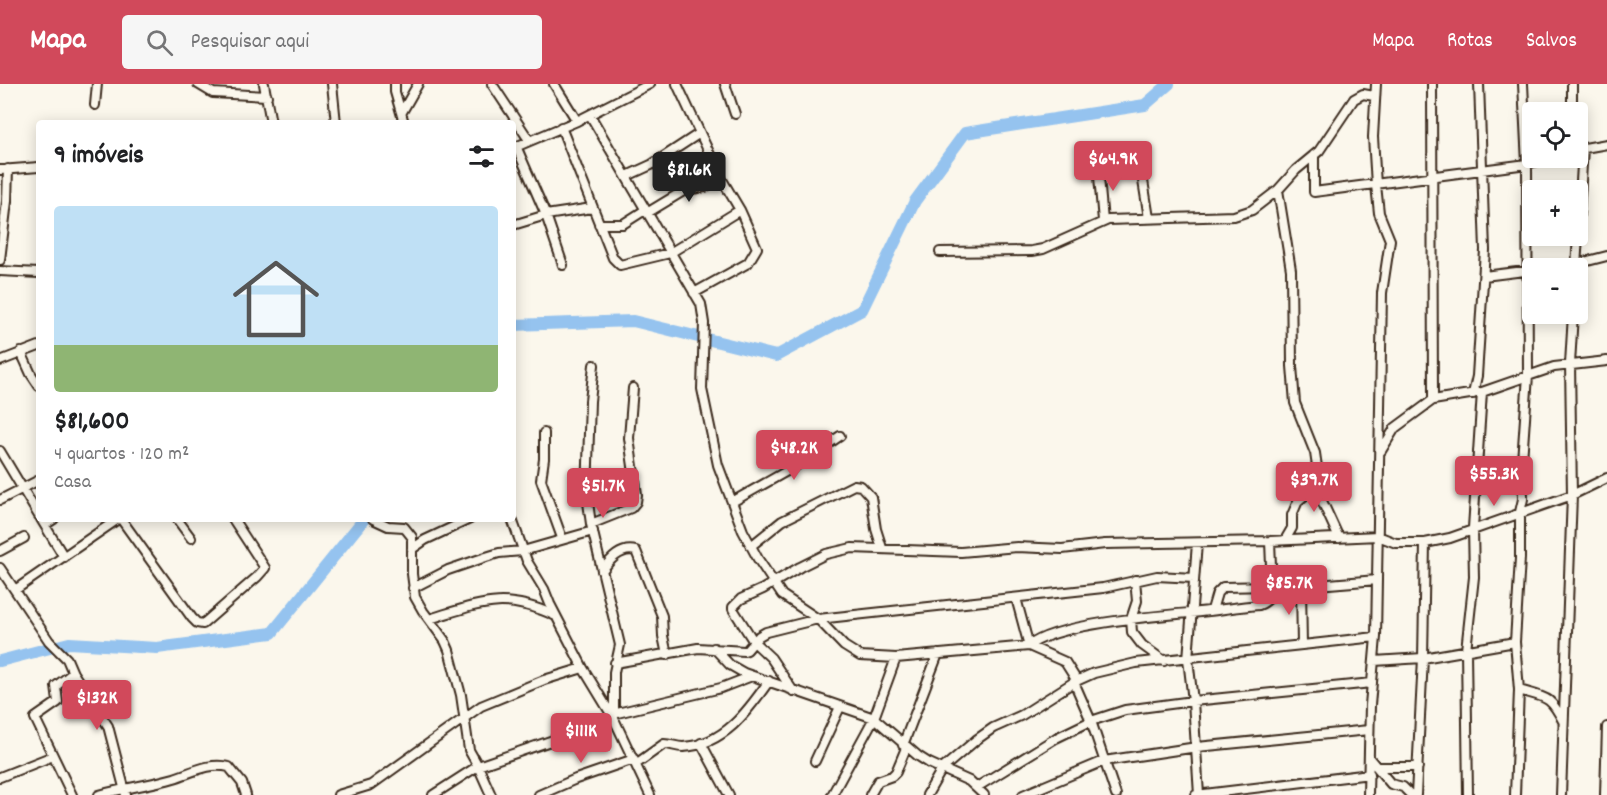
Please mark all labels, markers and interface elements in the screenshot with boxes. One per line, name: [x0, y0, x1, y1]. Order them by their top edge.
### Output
search box: [122, 15, 542, 69]
text: Mapa: [30, 22, 86, 62]
icon: search: [143, 26, 176, 59]
text: Pesquisar aqui: [191, 27, 309, 58]
text: Mapa: [1372, 27, 1414, 57]
text: Rotas: [1447, 27, 1493, 57]
text: Salvos: [1526, 27, 1577, 57]
map controls: [1522, 102, 1588, 324]
button: locate: [1522, 102, 1588, 168]
text: 9 imóveis: [54, 138, 144, 175]
icon: filters: [465, 140, 498, 173]
pin: $64.9K: [1064, 141, 1162, 192]
text: $64.9K: [1088, 146, 1138, 174]
pin: $81.6K: [640, 152, 738, 203]
text: $81.6K: [667, 157, 711, 185]
button: +: [1522, 180, 1588, 246]
icon: home: [222, 245, 330, 353]
button: −: [1522, 258, 1588, 324]
text: $81,600: [54, 404, 129, 441]
pin: $48.2K: [745, 430, 843, 481]
text: $48.2K: [770, 435, 818, 463]
text: 4 quartos · 120 m²: [54, 441, 189, 469]
pin: $55.3K: [1445, 456, 1543, 507]
text: $55.3K: [1469, 461, 1519, 489]
pin: $39.7K: [1265, 462, 1363, 513]
text: $39.7K: [1290, 467, 1338, 495]
pin: $51.7K: [554, 468, 652, 519]
text: Casa: [54, 469, 91, 497]
text: $51.7K: [581, 473, 625, 501]
pin: $85.7K: [1240, 565, 1338, 616]
text: $85.7K: [1265, 570, 1313, 598]
pin: $132K: [55, 680, 139, 731]
text: $132K: [76, 685, 118, 713]
pin: $111K: [539, 713, 623, 764]
text: $111K: [565, 718, 597, 746]

